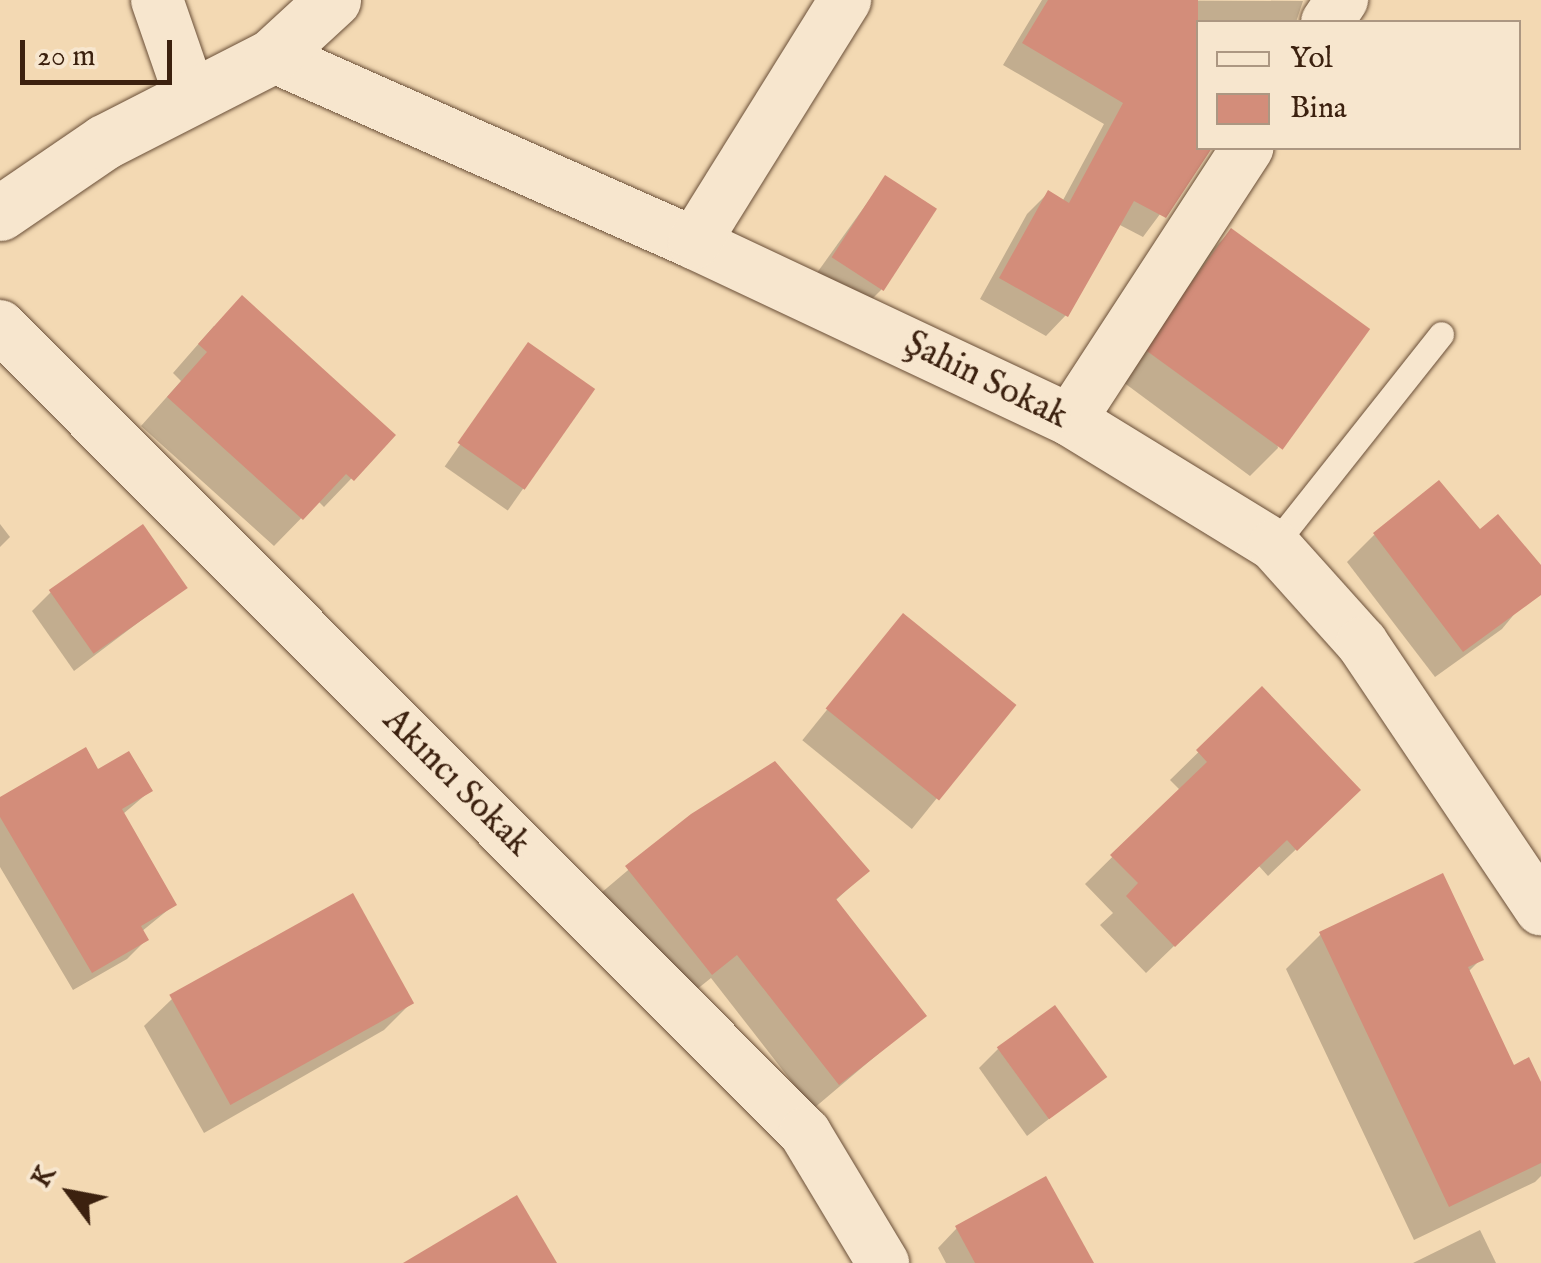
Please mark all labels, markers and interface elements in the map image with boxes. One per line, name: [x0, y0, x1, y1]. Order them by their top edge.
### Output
scale bar: [25, 20, 178, 82]
legend: [1196, 20, 1521, 150]
text: 20 m: [37, 38, 96, 76]
text: Yol: [1290, 40, 1333, 78]
text: Bina: [1290, 90, 1347, 128]
street label: Şahin Sokak: [897, 323, 1075, 439]
street label: Akıncı Sokak: [373, 700, 539, 866]
north arrow: [20, 1143, 120, 1243]
text: K: [24, 1159, 64, 1195]

